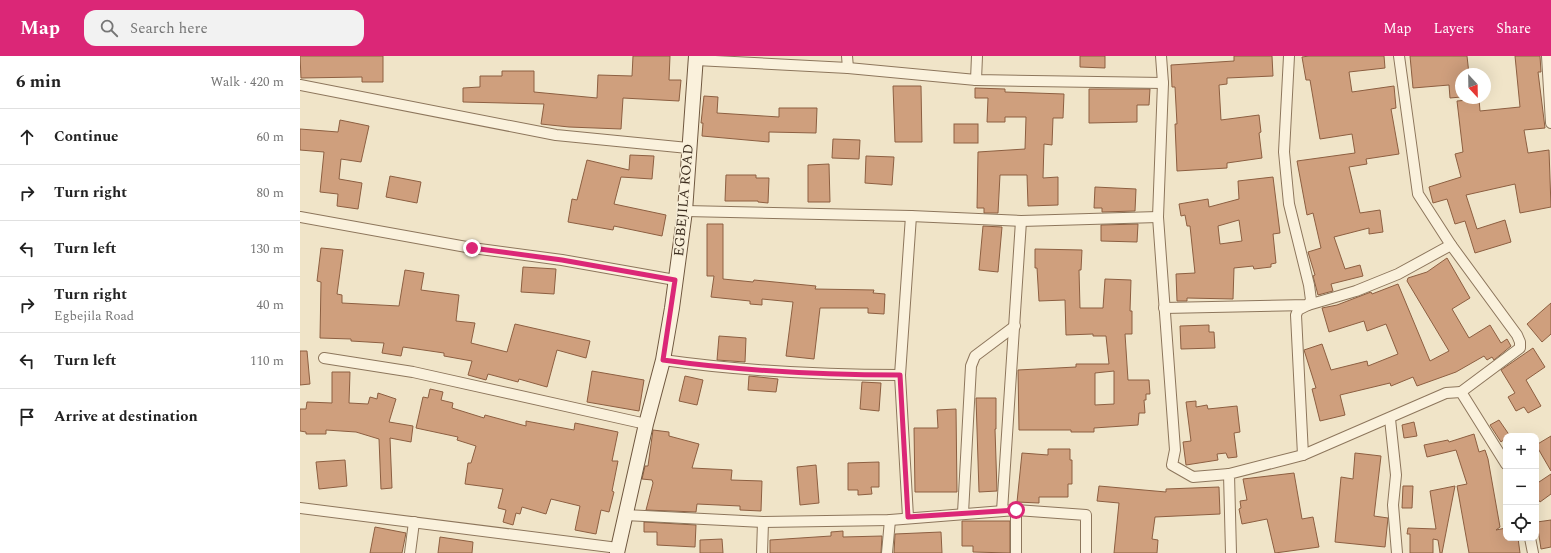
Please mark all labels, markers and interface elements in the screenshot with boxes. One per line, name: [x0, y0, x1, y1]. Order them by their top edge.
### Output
search box: [84, 10, 364, 46]
text: Map: [20, 14, 60, 43]
icon: search: [98, 17, 120, 39]
text: Search here: [130, 17, 208, 40]
text: Map: [1383, 18, 1412, 39]
text: Layers: [1434, 18, 1474, 39]
text: Share: [1496, 18, 1531, 39]
north arrow: [1455, 68, 1491, 104]
text: 6 min: [16, 69, 61, 95]
text: Walk · 420 m: [210, 72, 284, 92]
text: Continue: [54, 125, 119, 148]
icon: ahead: [16, 126, 38, 148]
text: 60 m: [257, 127, 284, 147]
street label: EGBEJILA ROAD: [668, 143, 699, 257]
text: Turn right: [54, 181, 127, 204]
icon: right: [16, 182, 38, 204]
text: 80 m: [257, 183, 284, 203]
text: Turn left: [54, 237, 116, 260]
icon: left: [16, 238, 38, 260]
text: 130 m: [250, 239, 284, 259]
route end: [463, 239, 481, 257]
text: Turn right: [54, 283, 127, 306]
icon: right: [16, 294, 38, 316]
text: 40 m: [257, 295, 284, 315]
text: Egbejila Road: [54, 306, 134, 326]
text: Turn left: [54, 349, 116, 372]
icon: left: [16, 350, 38, 372]
text: 110 m: [250, 351, 284, 371]
text: Arrive at destination: [54, 405, 198, 428]
icon: arrive: [16, 406, 38, 428]
map controls: [1503, 433, 1539, 541]
button: +: [1503, 433, 1539, 469]
button: −: [1503, 469, 1539, 505]
route start: [1007, 501, 1025, 519]
button: locate: [1503, 505, 1539, 541]

